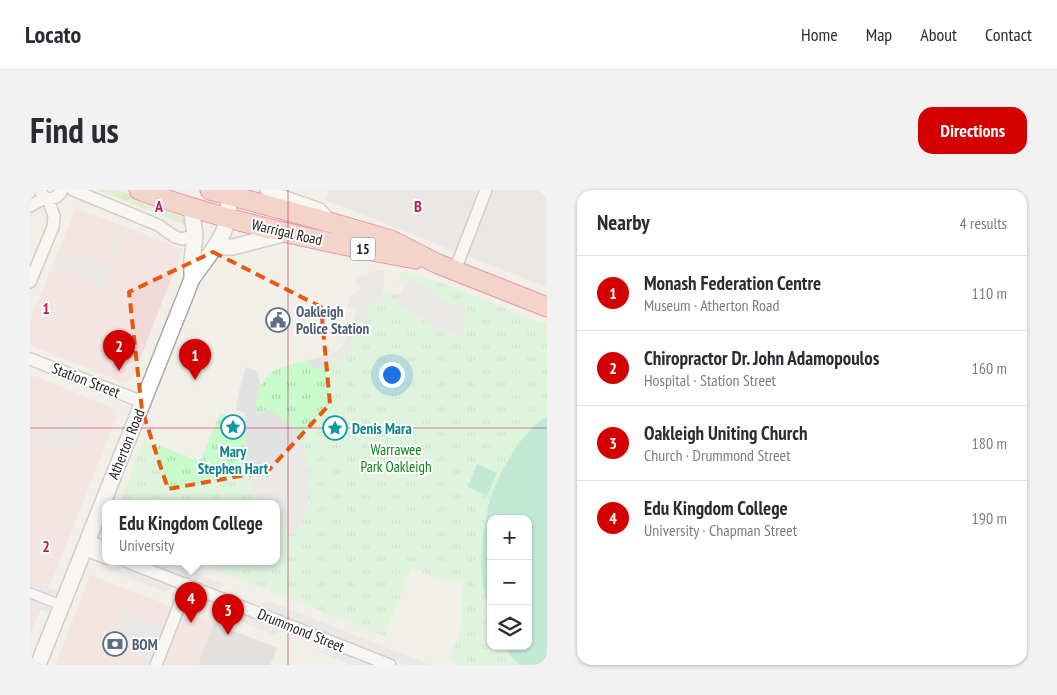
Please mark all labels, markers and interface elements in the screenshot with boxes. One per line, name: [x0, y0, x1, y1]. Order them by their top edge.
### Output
text: Locato: [25, 19, 81, 50]
text: Home: [801, 23, 838, 46]
text: Map: [866, 23, 892, 46]
text: About: [920, 23, 957, 46]
text: Contact: [985, 23, 1032, 46]
text: Find us: [30, 107, 119, 153]
button: Directions: [918, 107, 1027, 154]
text: A: [154, 196, 164, 216]
text: B: [414, 196, 422, 216]
text: Nearby: [597, 209, 650, 236]
text: 4 results: [960, 213, 1007, 233]
street label: Warrigal Road: [250, 215, 324, 249]
road number: 15: [350, 238, 376, 260]
text: Monash Federation Centre: [644, 271, 821, 295]
text: 1: [609, 283, 617, 303]
text: 110 m: [972, 283, 1007, 303]
text: Museum · Atherton Road: [644, 295, 779, 315]
text: 1: [42, 298, 50, 318]
place label: Oakleigh Police Station: [296, 302, 370, 338]
public building icon: Oakleigh Police Station: [265, 307, 291, 333]
pin: 2: [103, 330, 135, 371]
pin: 1: [179, 339, 211, 380]
text: Chiropractor Dr. John Adamopoulos: [644, 346, 879, 370]
street label: Station Street: [49, 358, 123, 402]
text: 2: [609, 358, 617, 378]
text: 160 m: [972, 358, 1007, 378]
your location: [379, 362, 405, 388]
text: Hospital · Station Street: [644, 370, 776, 390]
street label: Atherton Road: [103, 406, 149, 482]
place icon: Mary Stephen Hart: [220, 414, 246, 440]
place icon: Denis Mara: [322, 415, 348, 441]
place label: Denis Mara: [352, 419, 412, 438]
text: Oakleigh Uniting Church: [644, 421, 808, 445]
text: 3: [609, 433, 617, 453]
text: 180 m: [972, 433, 1007, 453]
park label: Warrawee Park Oakleigh: [360, 440, 432, 476]
place label: Mary Stephen Hart: [198, 442, 269, 478]
text: Church · Drummond Street: [644, 445, 791, 465]
text: Edu Kingdom College: [644, 496, 788, 520]
popup: [102, 500, 280, 565]
text: 4: [609, 508, 617, 528]
text: 190 m: [972, 508, 1007, 528]
text: Edu Kingdom College: [119, 511, 263, 535]
map controls: [487, 515, 532, 650]
button: +: [487, 515, 532, 560]
text: University · Chapman Street: [644, 520, 797, 540]
text: University: [119, 535, 174, 555]
text: 2: [42, 536, 50, 556]
button: −: [487, 560, 532, 605]
pin: 4: [175, 582, 207, 623]
pin: 3: [212, 594, 244, 635]
street label: Drummond Street: [255, 604, 347, 656]
button: layers: [487, 605, 532, 650]
bank icon: BOM: [102, 631, 128, 657]
place label: BOM: [132, 635, 158, 654]

